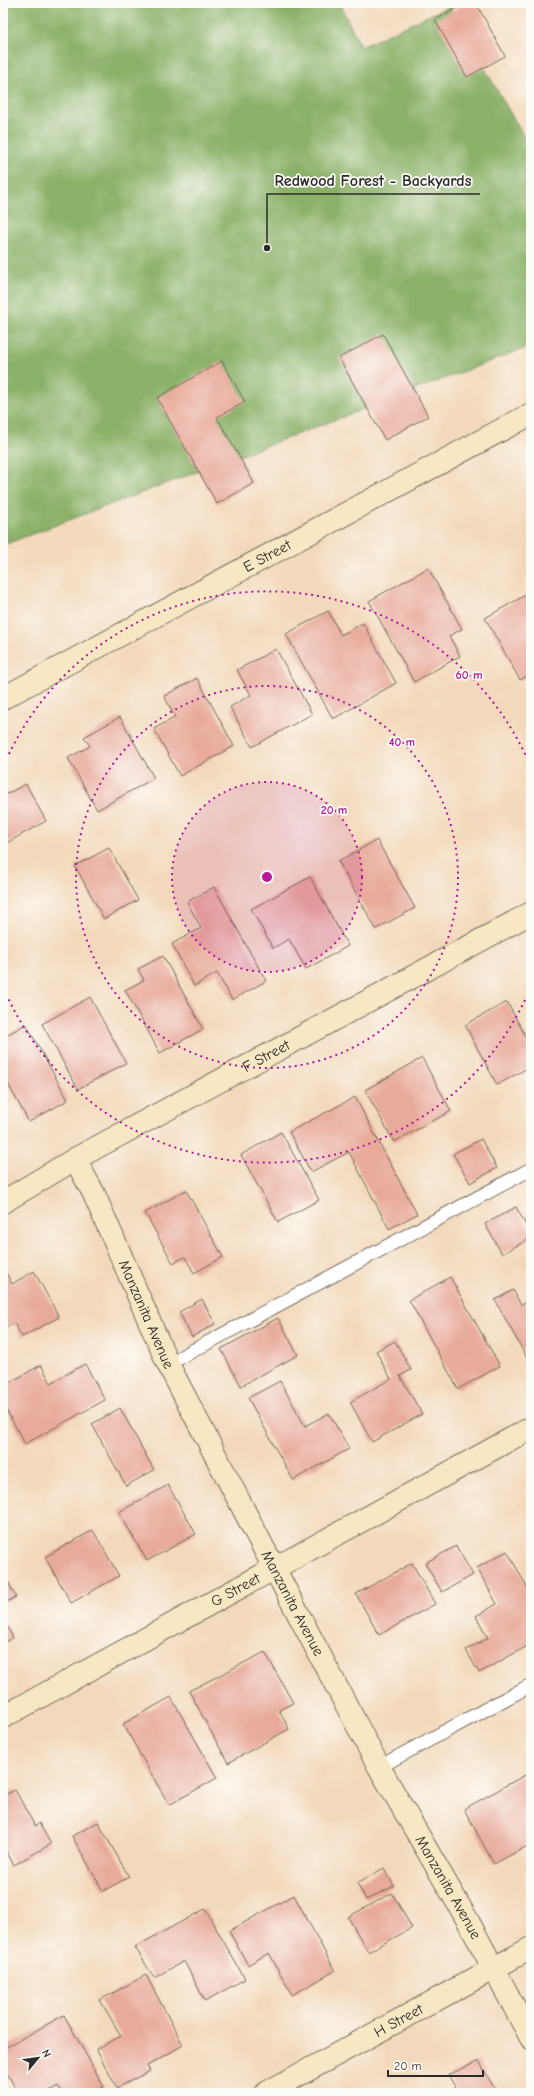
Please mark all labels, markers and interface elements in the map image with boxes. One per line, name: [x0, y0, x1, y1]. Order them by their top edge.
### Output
callout: Redwood Forest - Backyards: [267, 166, 480, 194]
text: Redwood Forest - Backyards: [275, 172, 472, 190]
street label: E Street: [240, 535, 295, 576]
text: 60 m: [456, 668, 482, 682]
text: 40 m: [389, 735, 415, 749]
text: 20 m: [321, 803, 347, 817]
centre of rings: [260, 870, 274, 884]
street label: F Street: [239, 1035, 294, 1076]
street label: Manzanita Avenue: [115, 1257, 178, 1372]
street label: Manzanita Avenue: [258, 1548, 328, 1659]
street label: G Street: [208, 1569, 264, 1610]
street label: Manzanita Avenue: [412, 1832, 485, 1943]
street label: H Street: [371, 1999, 427, 2041]
north arrow: [18, 2038, 58, 2078]
text: N: [39, 2047, 54, 2060]
scale bar: [388, 2052, 483, 2078]
text: 20 m: [394, 2059, 422, 2073]

